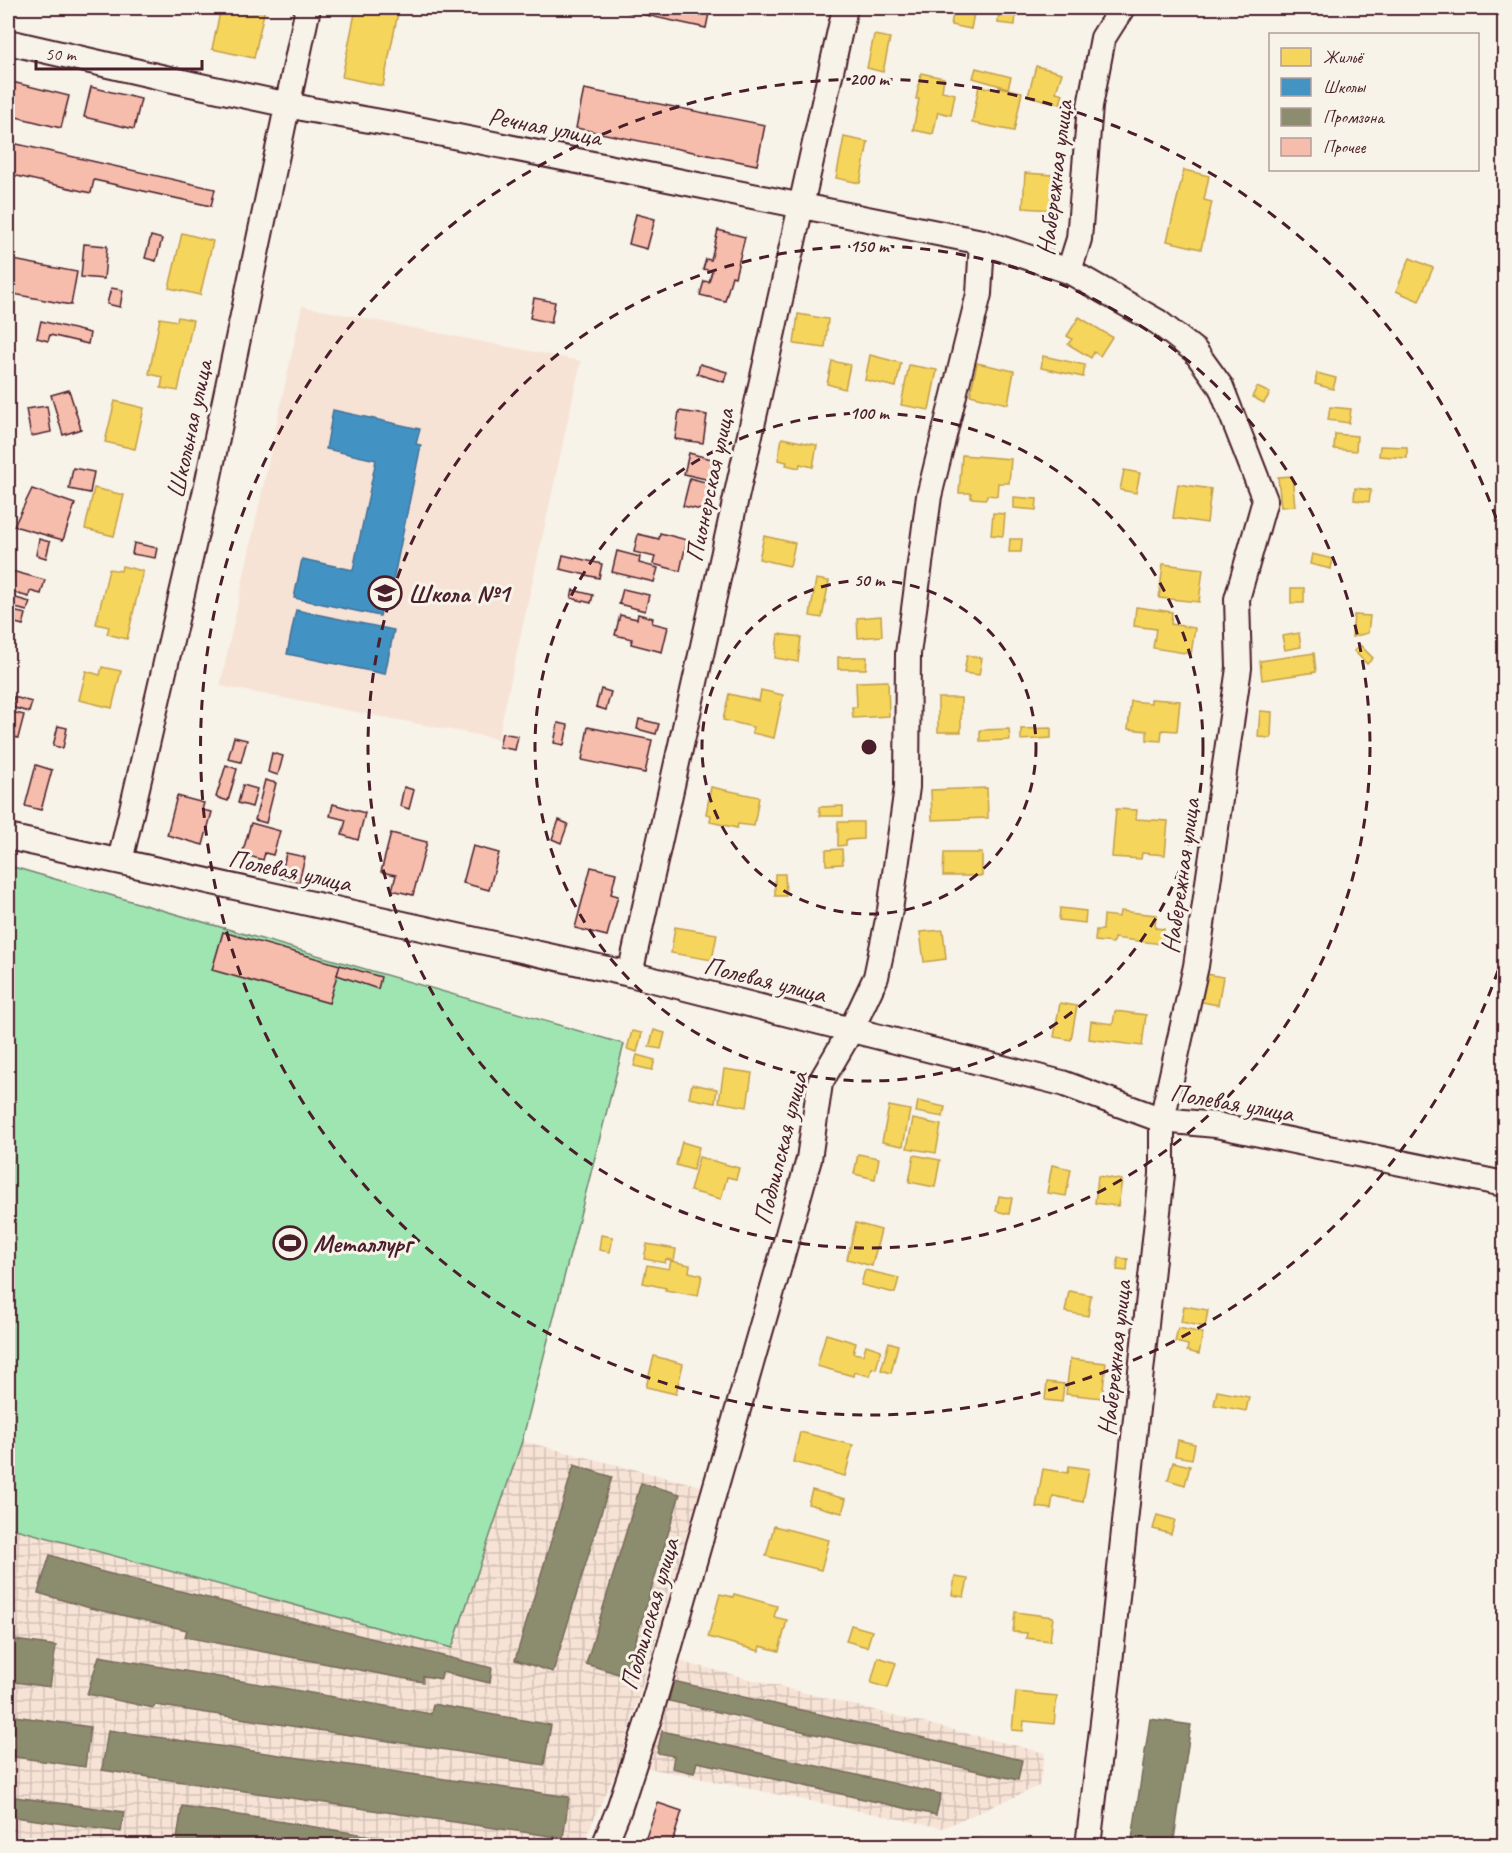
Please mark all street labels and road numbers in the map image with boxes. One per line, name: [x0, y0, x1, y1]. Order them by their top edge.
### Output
street label: Набережная улица: [1029, 97, 1081, 257]
street label: Речная улица: [486, 99, 607, 154]
street label: Школьная улица: [159, 355, 221, 501]
street label: Пионерская улица: [677, 404, 742, 565]
street label: Набережная улица: [1153, 795, 1208, 956]
street label: Полевая улица: [226, 841, 356, 900]
street label: Полевая улица: [700, 948, 831, 1011]
street label: Подлипская улица: [746, 1067, 816, 1228]
street label: Полевая улица: [1168, 1075, 1298, 1130]
street label: Набережная улица: [1090, 1277, 1139, 1437]
street label: Подлипская улица: [612, 1533, 687, 1694]

